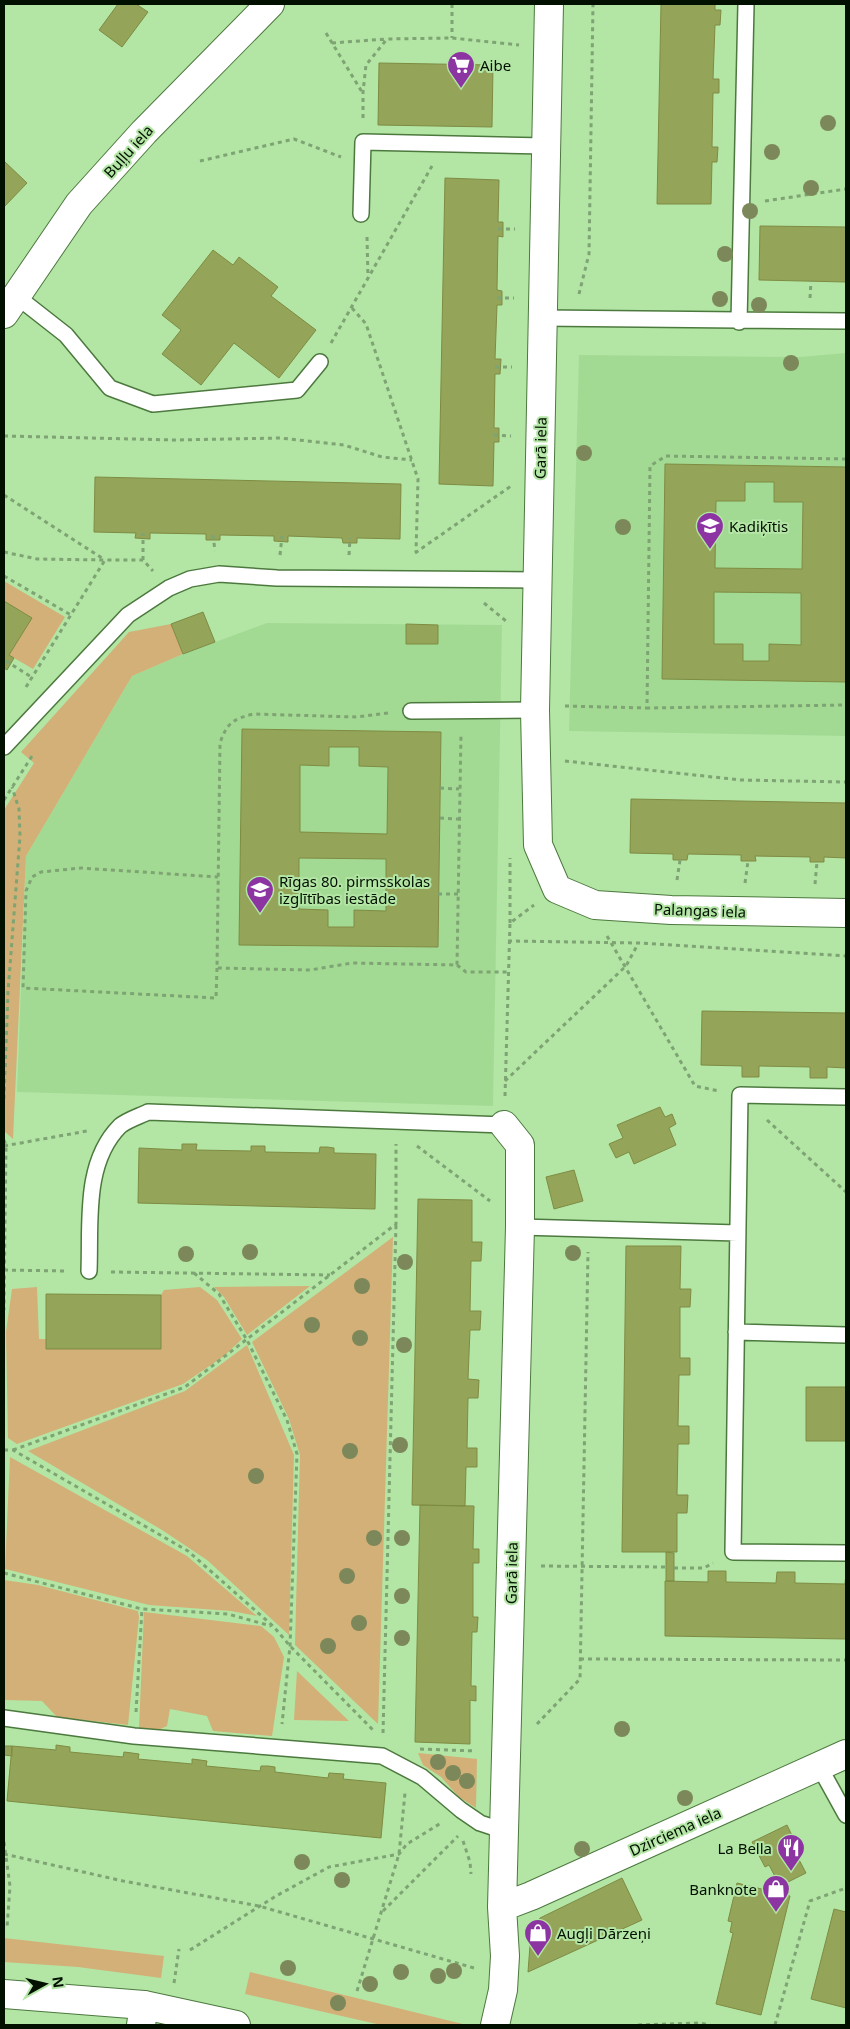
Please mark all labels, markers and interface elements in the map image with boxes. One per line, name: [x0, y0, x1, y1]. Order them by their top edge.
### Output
supermarket icon: Aibe: [446, 50, 476, 89]
place label: Aibe: [480, 55, 511, 75]
street label: Buļļu iela: [99, 120, 157, 182]
street label: Garā iela: [529, 417, 551, 479]
school or university icon: Kadiķītis: [695, 511, 725, 550]
place label: Kadiķītis: [729, 516, 788, 536]
place label: Rīgas 80. pirmsskolas izglītības iestāde: [279, 871, 430, 908]
school or university icon: Rīgas 80. pirmsskolas izglītības iestāde: [245, 875, 275, 914]
street label: Palangas iela: [653, 898, 747, 922]
street label: Garā iela: [500, 1542, 522, 1604]
street label: Dzirciema iela: [626, 1802, 724, 1860]
restaurant icon: La Bella: [776, 1833, 806, 1872]
place label: La Bella: [717, 1838, 772, 1858]
shop icon: Banknote: [761, 1874, 791, 1913]
place label: Banknote: [689, 1879, 757, 1899]
shop icon: Augļi Dārzeņi: [523, 1918, 553, 1957]
place label: Augļi Dārzeņi: [557, 1923, 651, 1943]
north arrow: [20, 1959, 70, 2009]
text: N: [48, 1975, 69, 1989]

